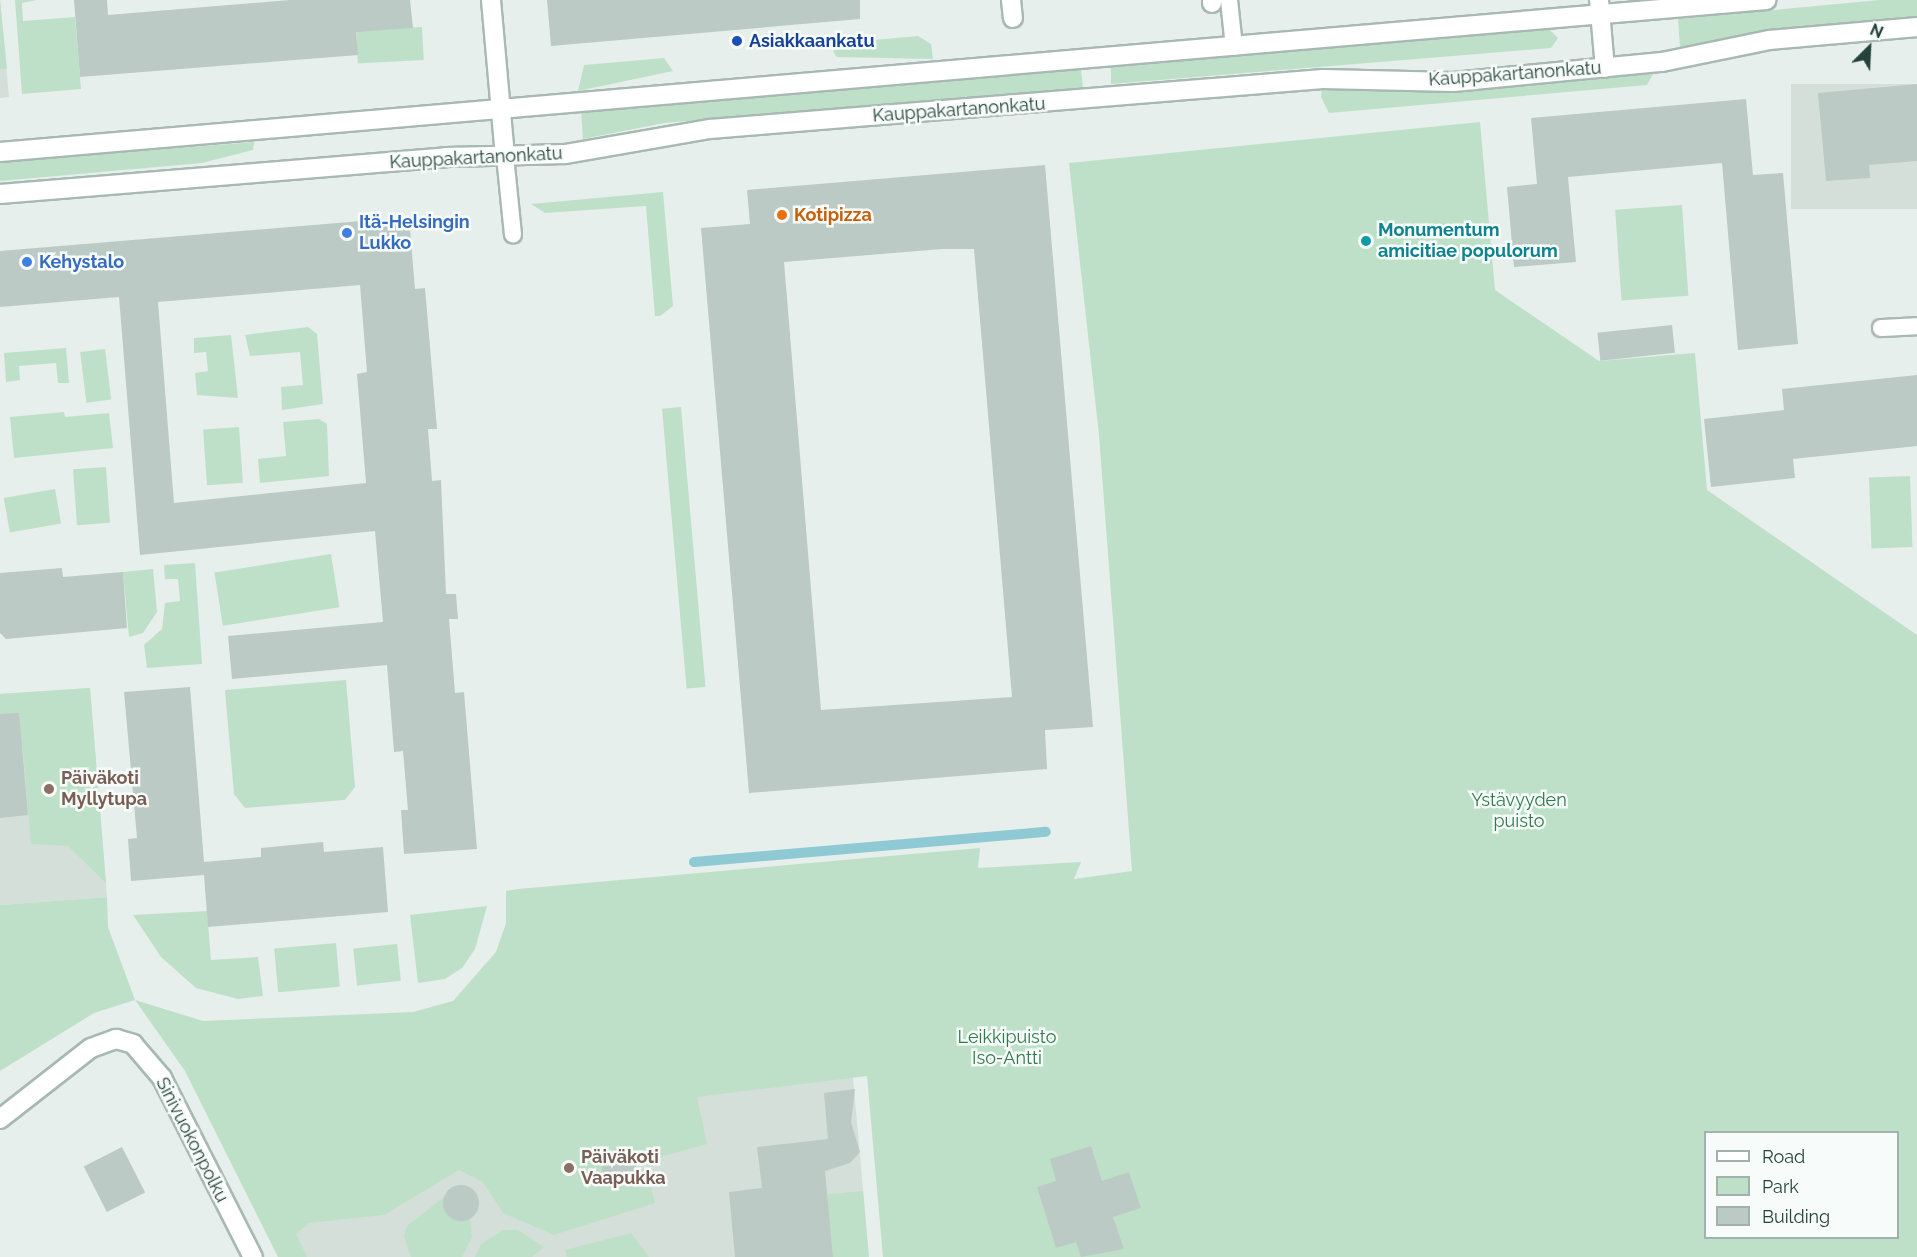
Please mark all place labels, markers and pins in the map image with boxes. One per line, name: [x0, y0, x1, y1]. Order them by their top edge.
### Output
place label: Asiakkaankatu: [749, 30, 875, 52]
marker: Asiakkaankatu: [730, 34, 744, 48]
place label: Kotipizza: [794, 204, 872, 226]
marker: Kotipizza: [775, 208, 789, 222]
place label: Itä-Helsingin Lukko: [359, 212, 470, 254]
place label: Monumentum amicitiae populorum: [1378, 220, 1558, 262]
marker: Itä-Helsingin Lukko: [340, 226, 354, 240]
marker: Monumentum amicitiae populorum: [1359, 234, 1373, 248]
place label: Kehystalo: [39, 251, 124, 273]
marker: Kehystalo: [20, 255, 34, 269]
place label: Päiväkoti Myllytupa: [61, 768, 147, 810]
marker: Päiväkoti Myllytupa: [42, 782, 56, 796]
place label: Päiväkoti Vaapukka: [581, 1147, 666, 1190]
marker: Päiväkoti Vaapukka: [562, 1161, 576, 1175]

